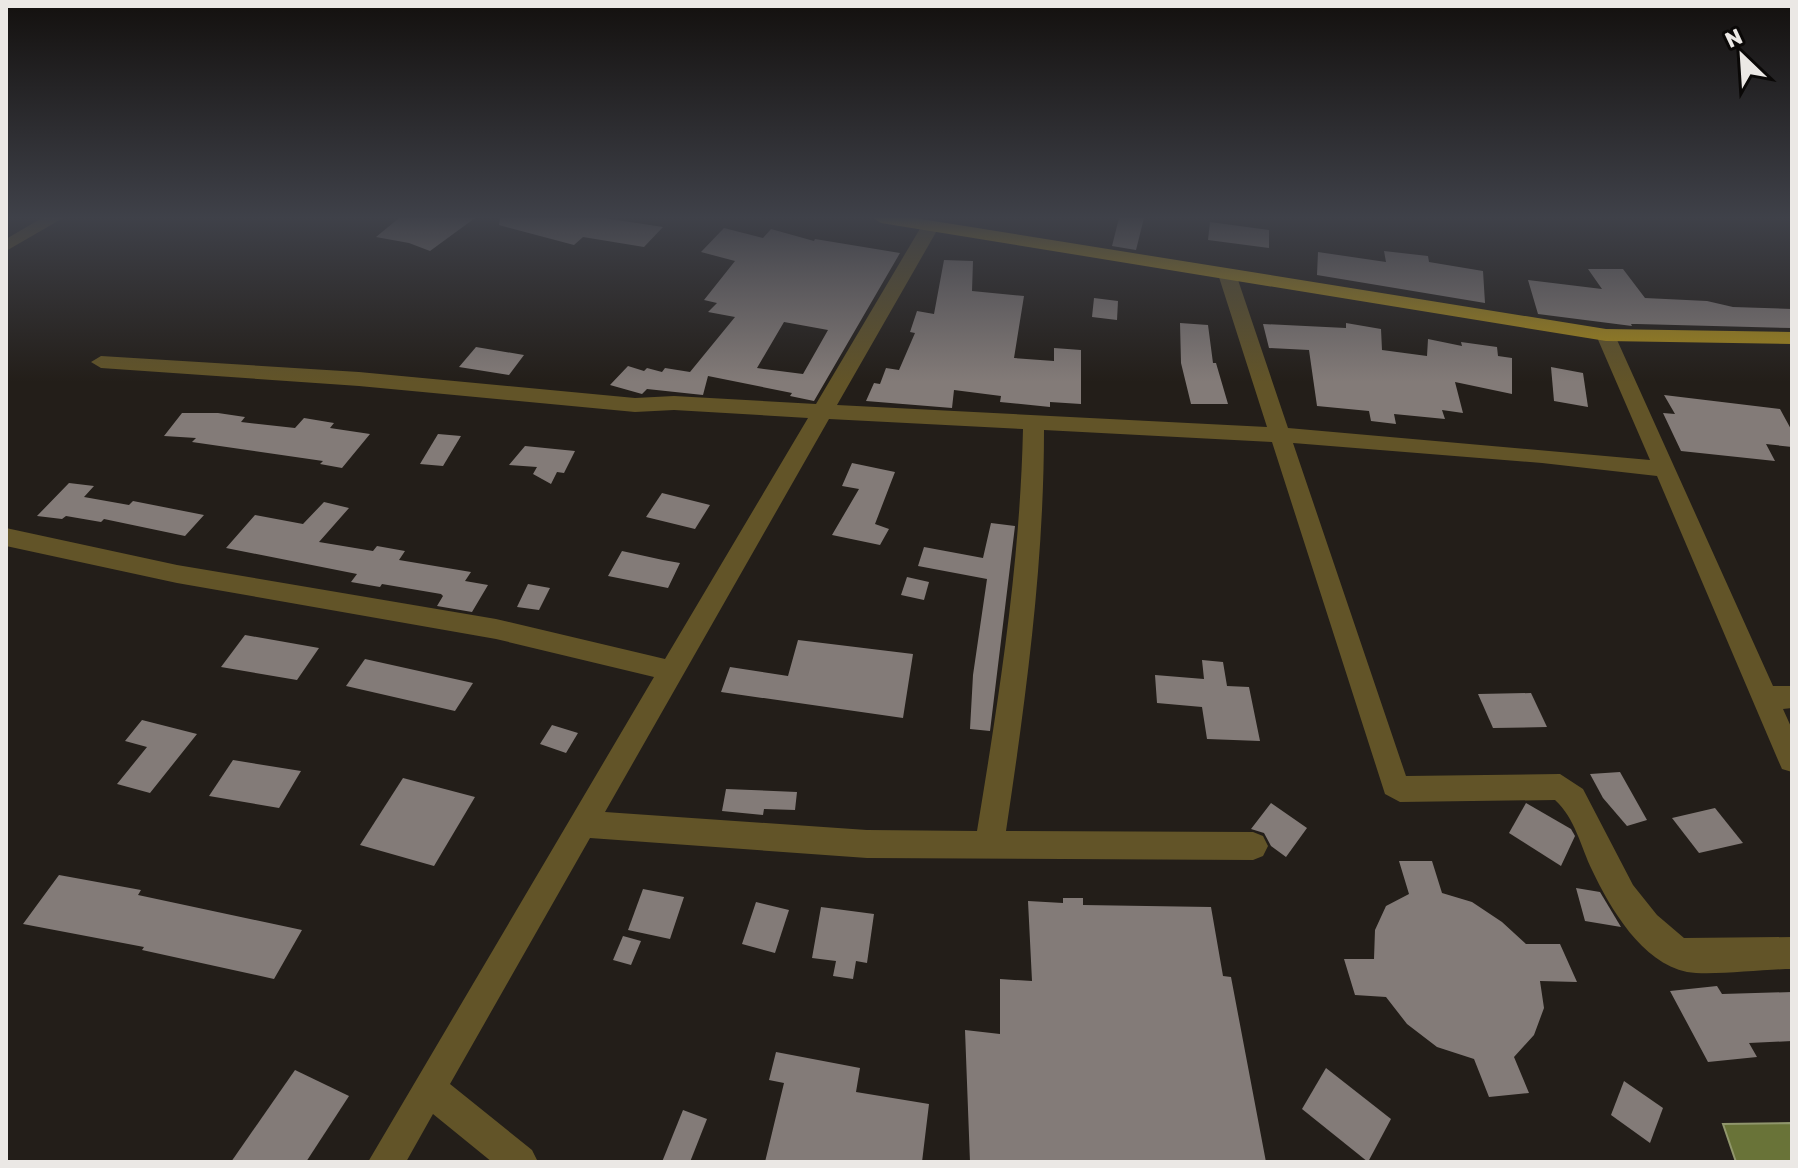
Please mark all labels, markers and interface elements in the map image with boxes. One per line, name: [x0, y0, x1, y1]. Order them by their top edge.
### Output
north arrow: [1702, 16, 1782, 96]
text: N: [1721, 23, 1747, 54]

